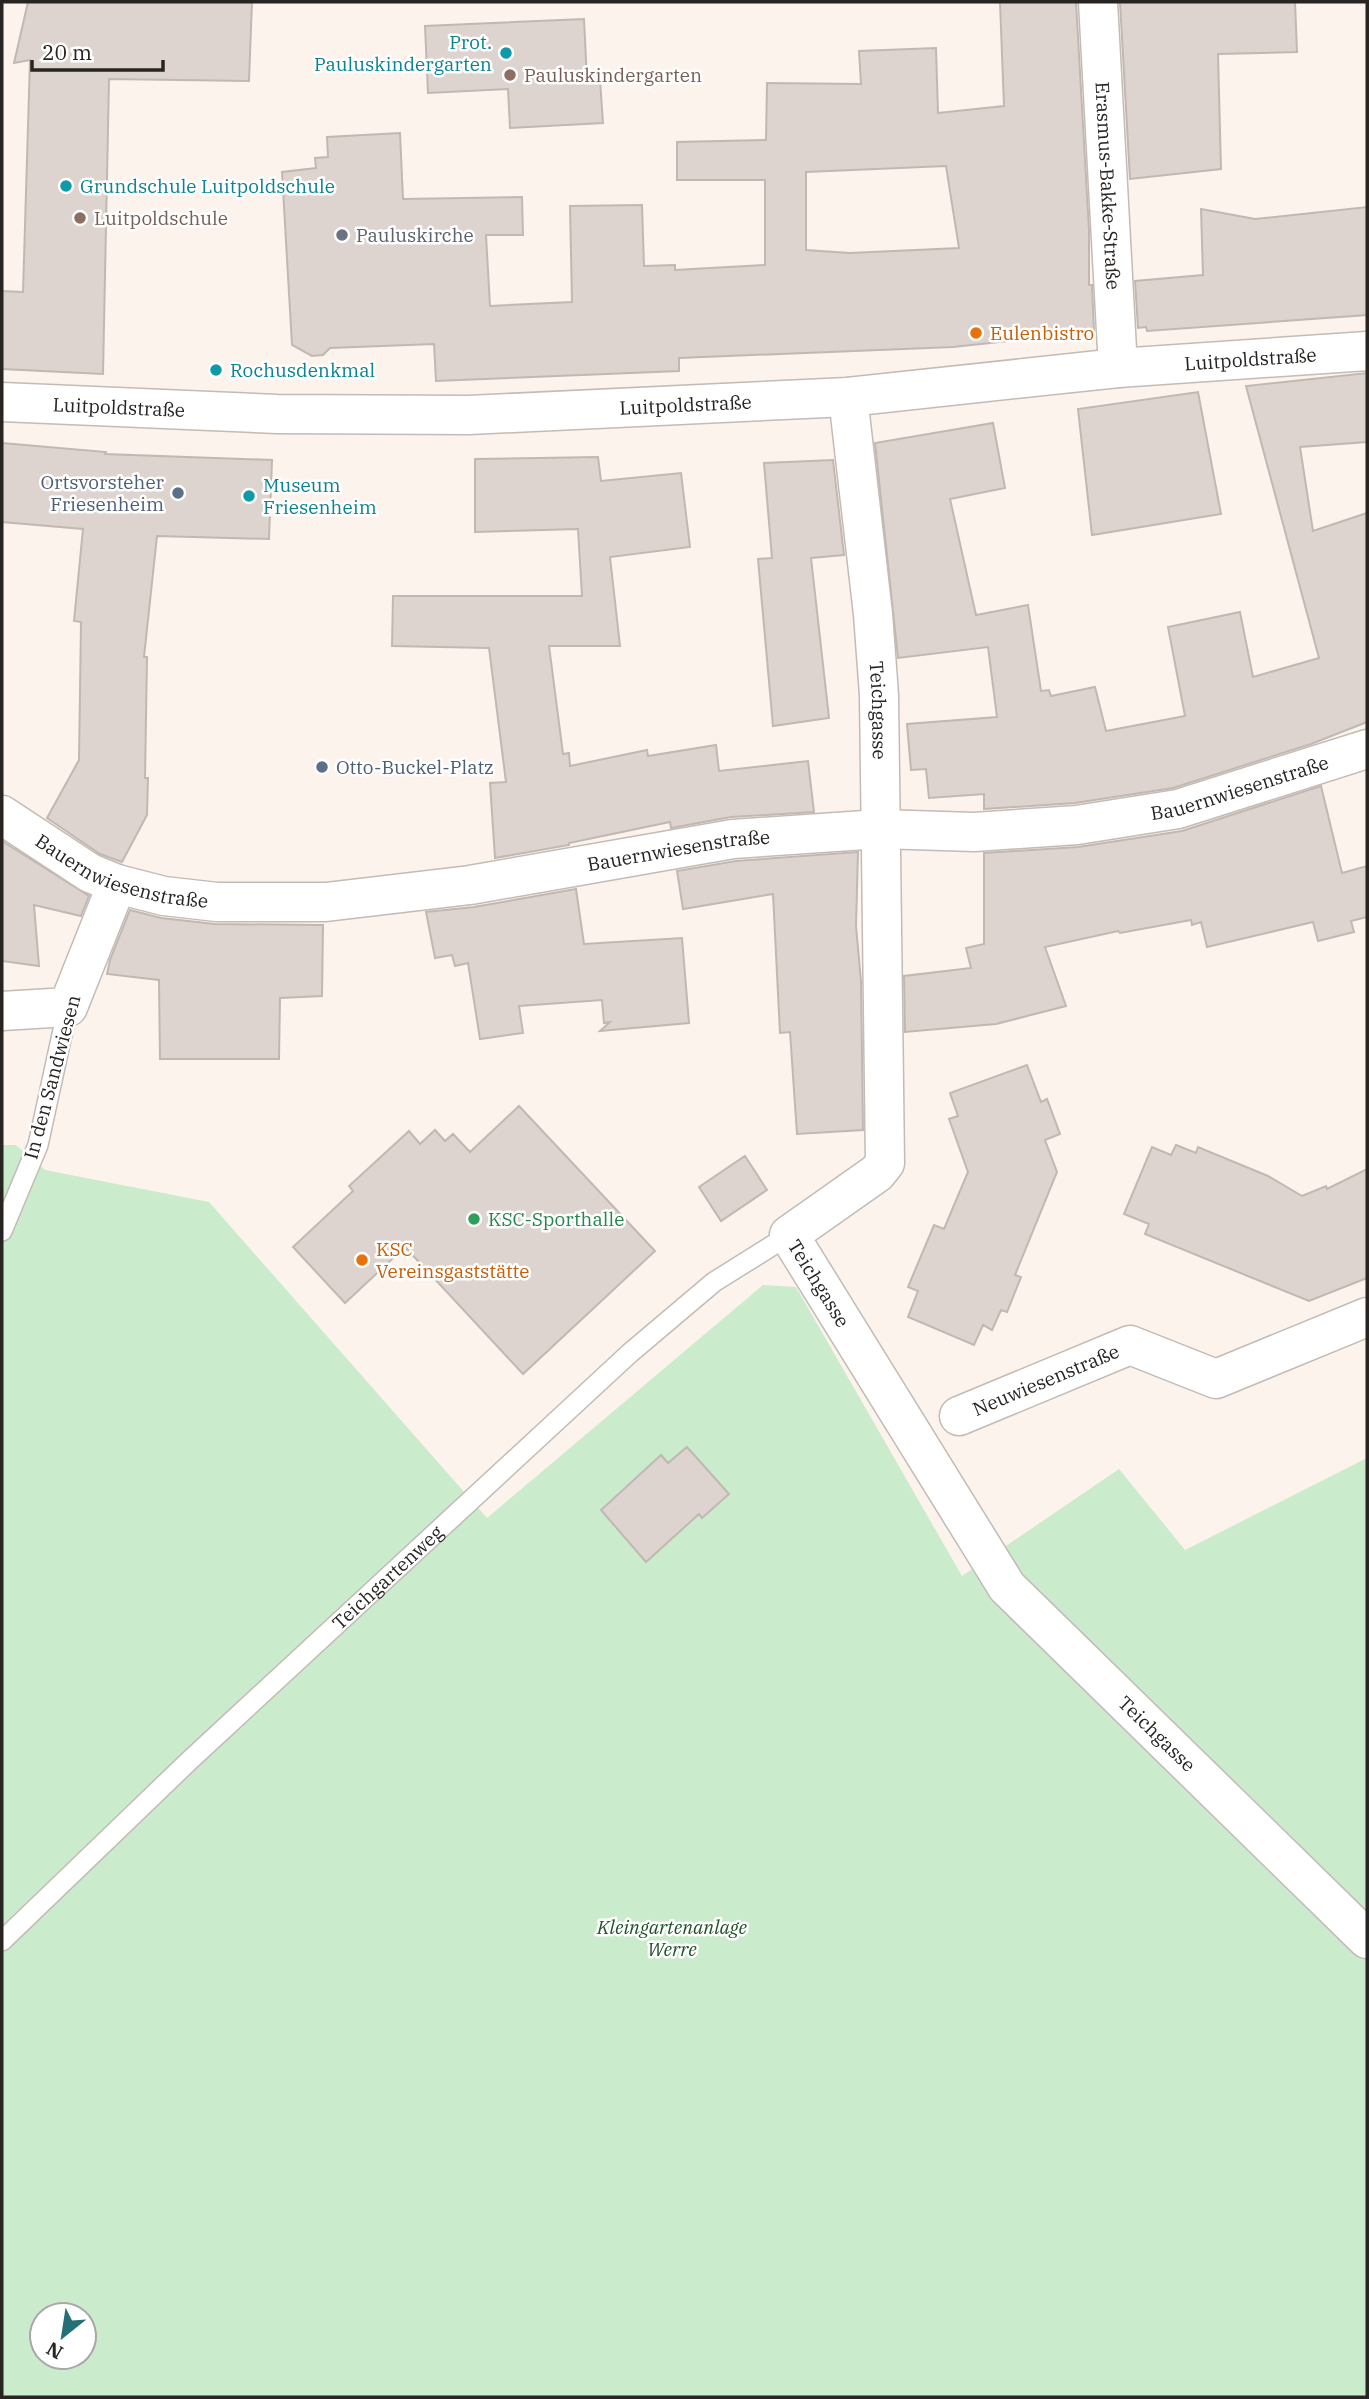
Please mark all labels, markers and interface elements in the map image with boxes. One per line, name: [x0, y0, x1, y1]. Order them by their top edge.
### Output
scale bar: [32, 28, 163, 72]
place label: Prot. Pauluskindergarten: [314, 30, 492, 76]
text: 20 m: [42, 38, 92, 66]
marker: Prot. Pauluskindergarten: [498, 45, 514, 61]
place label: Pauluskindergarten: [524, 63, 702, 87]
marker: Pauluskindergarten: [502, 67, 518, 83]
street label: Erasmus-Bakke-Straße: [1090, 81, 1126, 290]
place label: Grundschule Luitpoldschule: [80, 174, 335, 198]
marker: Grundschule Luitpoldschule: [58, 178, 74, 194]
place label: Luitpoldschule: [94, 206, 228, 230]
marker: Luitpoldschule: [72, 210, 88, 226]
place label: Pauluskirche: [356, 223, 474, 247]
marker: Pauluskirche: [334, 227, 350, 243]
place label: Eulenbistro: [990, 321, 1094, 345]
marker: Eulenbistro: [968, 325, 984, 341]
street label: Luitpoldstraße: [1184, 342, 1317, 375]
place label: Rochusdenkmal: [230, 358, 376, 382]
marker: Rochusdenkmal: [208, 362, 224, 378]
street label: Luitpoldstraße: [619, 390, 752, 420]
street label: Luitpoldstraße: [52, 392, 186, 422]
place label: Ortsvorsteher Friesenheim: [40, 470, 165, 516]
place label: Museum Friesenheim: [263, 473, 377, 519]
marker: Ortsvorsteher Friesenheim: [170, 485, 186, 501]
marker: Museum Friesenheim: [241, 488, 257, 504]
street label: Teichgasse: [865, 660, 892, 760]
street label: Bauernwiesenstraße: [1149, 750, 1331, 825]
place label: Otto-Buckel-Platz: [336, 755, 494, 779]
marker: Otto-Buckel-Platz: [314, 759, 330, 775]
street label: Bauernwiesenstraße: [585, 825, 771, 876]
street label: Bauernwiesenstraße: [31, 828, 209, 913]
street label: In den Sandwiesen: [19, 992, 85, 1162]
place label: KSC-Sporthalle: [488, 1207, 624, 1231]
marker: KSC-Sporthalle: [466, 1211, 482, 1227]
street label: Teichgasse: [783, 1235, 855, 1332]
place label: KSC Vereinsgaststätte: [376, 1237, 530, 1283]
marker: KSC Vereinsgaststätte: [354, 1252, 370, 1268]
street label: Neuwiesenstraße: [969, 1339, 1123, 1421]
street label: Teichgartenweg: [327, 1520, 449, 1635]
street label: Teichgasse: [1113, 1691, 1201, 1777]
park label: Kleingartenanlage Werre: [596, 1915, 747, 1961]
north arrow: [28, 2301, 98, 2371]
text: N: [42, 2337, 67, 2365]

